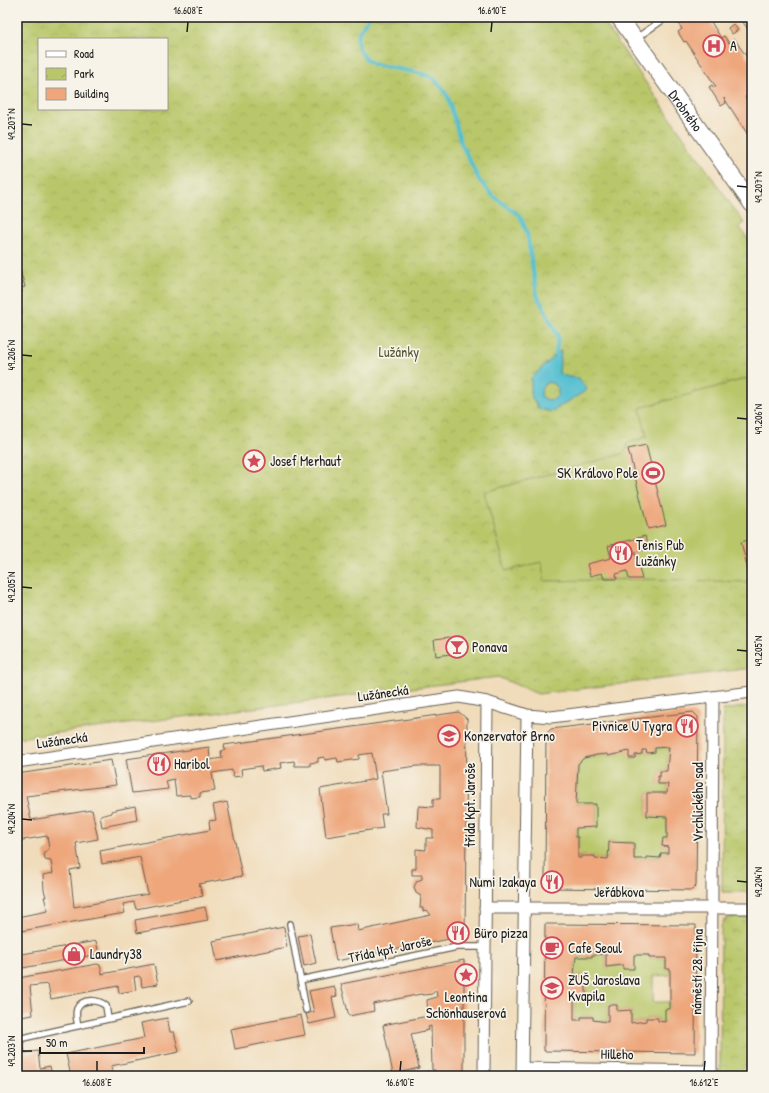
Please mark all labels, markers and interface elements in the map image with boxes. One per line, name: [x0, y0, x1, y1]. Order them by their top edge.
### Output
text: 16.608°E: [173, 4, 203, 17]
text: 16.610°E: [478, 4, 507, 17]
hospital icon: A: [701, 33, 727, 59]
place label: A: [730, 36, 737, 55]
legend: [38, 38, 168, 110]
text: Road: [74, 45, 94, 62]
text: Park: [74, 65, 94, 82]
text: Building: [74, 85, 109, 102]
street label: Drobného: [665, 86, 708, 135]
text: 49.207°N: [5, 108, 18, 140]
text: 49.207°N: [752, 171, 765, 203]
text: 49.206°N: [5, 340, 18, 370]
park label: Lužánky: [379, 342, 419, 362]
text: 49.206°N: [752, 404, 765, 434]
place icon: Josef Merhaut: [241, 448, 267, 474]
place label: Josef Merhaut: [270, 451, 341, 470]
sports icon: SK Královo Pole: [640, 460, 666, 486]
place label: SK Královo Pole: [557, 463, 638, 482]
place label: Tenis Pub Lužánky: [636, 535, 685, 571]
restaurant icon: Tenis Pub Lužánky: [608, 540, 634, 566]
text: 49.205°N: [5, 572, 18, 602]
bar icon: Ponava: [444, 634, 470, 660]
text: 49.205°N: [752, 636, 765, 666]
place label: Ponava: [472, 637, 508, 656]
street label: Lužánecká: [356, 679, 410, 705]
restaurant icon: Pivnice U Tygra: [674, 713, 700, 739]
place label: Pivnice U Tygra: [592, 716, 672, 736]
school or university icon: Konzervatoř Brno: [436, 723, 462, 749]
street label: Lužánecká: [35, 726, 89, 752]
place label: Konzervatoř Brno: [464, 726, 555, 745]
restaurant icon: Haribol: [146, 751, 172, 777]
place label: Haribol: [174, 754, 210, 773]
street label: třída Kpt. Jaroše: [460, 762, 480, 847]
street label: Vrchlického sad: [688, 762, 707, 842]
text: 49.204°N: [5, 804, 18, 834]
text: 49.204°N: [752, 867, 765, 897]
restaurant icon: Numi Izakaya: [539, 869, 565, 895]
place label: Numi Izakaya: [470, 872, 537, 892]
street label: Jeřábkova: [594, 882, 644, 901]
restaurant icon: Büro pizza: [445, 920, 471, 946]
place label: Büro pizza: [474, 923, 528, 943]
street label: náměstí 28. října: [686, 928, 708, 1015]
street label: Třída kpt. Jaroše: [346, 930, 434, 968]
cafe icon: Cafe Seoul: [539, 935, 565, 961]
place label: Cafe Seoul: [568, 938, 622, 957]
shop icon: Laundry38: [61, 941, 87, 967]
place label: Laundry38: [90, 944, 142, 964]
place icon: Leontina Schönhauserová: [453, 962, 479, 988]
place label: ZUŠ Jaroslava Kvapila: [568, 970, 640, 1006]
school or university icon: ZUŠ Jaroslava Kvapila: [539, 975, 565, 1001]
place label: Leontina Schönhauserová: [426, 987, 506, 1022]
scale bar: [40, 1029, 144, 1055]
text: 50 m: [46, 1034, 67, 1051]
text: 49.203°N: [5, 1036, 18, 1066]
street label: Hilleho: [600, 1044, 634, 1063]
text: 16.608°E: [82, 1076, 112, 1089]
text: 16.610°E: [386, 1076, 415, 1089]
text: 16.612°E: [690, 1076, 719, 1089]

